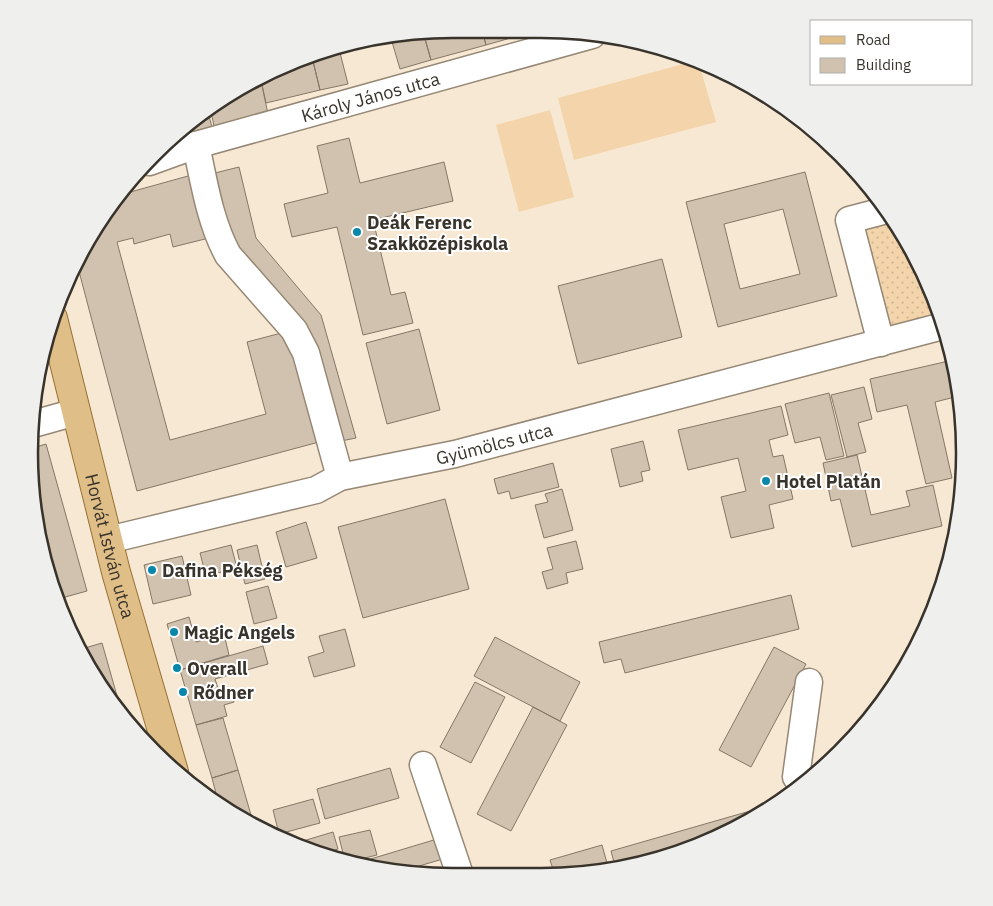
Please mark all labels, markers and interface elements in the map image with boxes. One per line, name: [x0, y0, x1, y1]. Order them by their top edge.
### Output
legend: [810, 20, 973, 85]
text: Road: [856, 30, 891, 49]
text: Building: [856, 55, 911, 74]
street label: Károly János utca: [299, 66, 443, 127]
place label: Deák Ferenc Szakközépiskola: [367, 211, 508, 255]
marker: Deák Ferenc Szakközépiskola: [351, 226, 363, 238]
street label: Gyümölcs utca: [434, 417, 555, 469]
place label: Hotel Platán: [776, 470, 881, 493]
street label: Horvát István utca: [81, 471, 140, 621]
marker: Hotel Platán: [760, 475, 772, 487]
place label: Dafina Pékség: [162, 559, 283, 582]
marker: Dafina Pékség: [146, 564, 158, 576]
place label: Magic Angels: [184, 621, 295, 644]
marker: Magic Angels: [168, 626, 180, 638]
place label: Overall: [187, 657, 248, 680]
marker: Overall: [171, 662, 183, 674]
place label: Rődner: [193, 681, 254, 704]
marker: Rődner: [177, 686, 189, 698]

